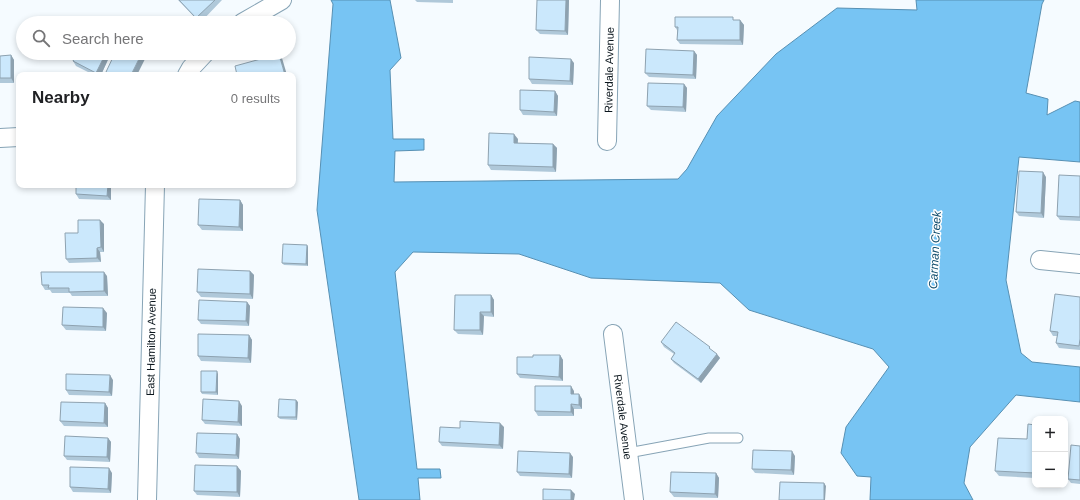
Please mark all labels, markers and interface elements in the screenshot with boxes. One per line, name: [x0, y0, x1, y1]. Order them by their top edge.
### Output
search box: [16, 16, 296, 60]
icon: search: [30, 27, 52, 49]
street label: Riverdale Avenue: [602, 27, 616, 113]
text: Search here: [62, 30, 144, 47]
text: Nearby: [32, 88, 90, 107]
text: 0 results: [231, 91, 280, 106]
water label: Carman Creek: [926, 210, 944, 289]
street label: East Hamilton Avenue: [144, 288, 158, 396]
street label: Riverdale Avenue: [612, 374, 634, 460]
map controls: [1032, 416, 1068, 488]
button: +: [1032, 416, 1068, 452]
button: −: [1032, 452, 1068, 488]

